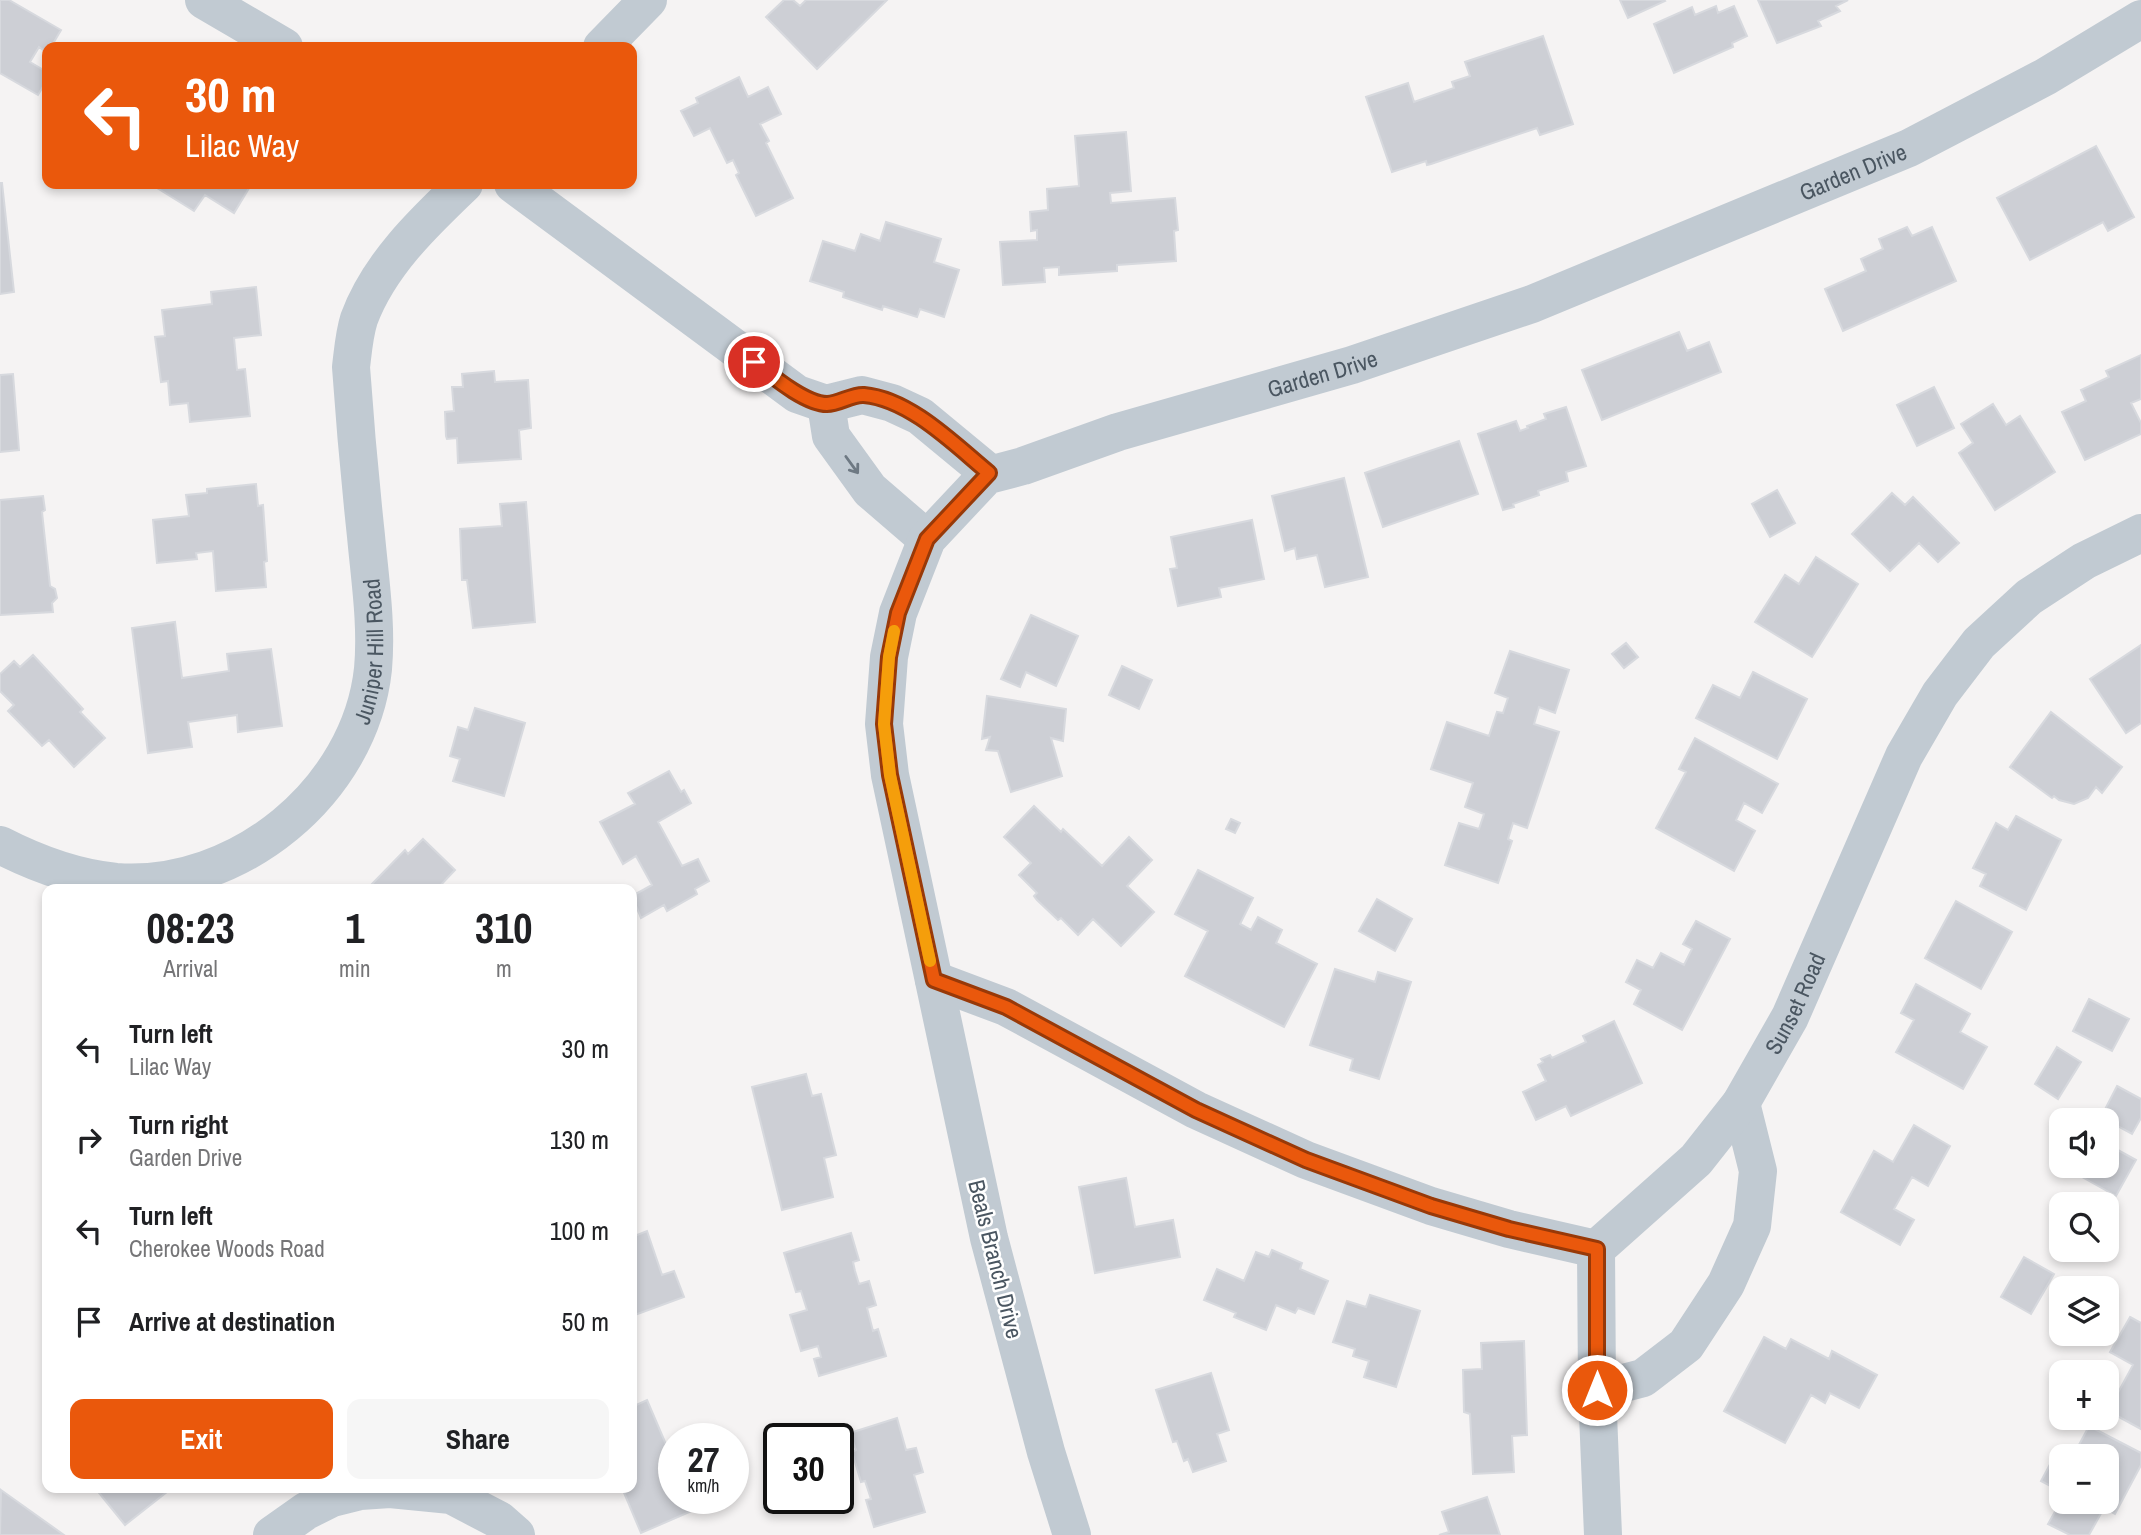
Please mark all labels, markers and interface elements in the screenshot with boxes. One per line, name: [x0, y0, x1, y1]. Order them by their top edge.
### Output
text: 30 m: [185, 61, 277, 127]
icon: left: [70, 70, 161, 161]
text: Lilac Way: [185, 124, 299, 167]
street label: Garden Drive: [1794, 135, 1911, 207]
pin: [724, 332, 784, 392]
street label: Garden Drive: [1264, 342, 1381, 404]
icon: arrive: [735, 343, 773, 381]
one-way arrow: [845, 455, 859, 474]
street label: Juniper Hill Road: [345, 577, 390, 728]
text: 08:23: [147, 900, 235, 956]
text: 1: [345, 900, 364, 956]
text: 310: [475, 900, 533, 956]
street label: Sunset Road: [1757, 948, 1832, 1060]
text: Arrival: [163, 953, 218, 984]
text: min: [339, 953, 371, 984]
text: m: [496, 953, 512, 984]
text: Turn left: [129, 1016, 213, 1051]
icon: left: [70, 1030, 108, 1068]
text: 30 m: [562, 1031, 609, 1066]
text: Lilac Way: [129, 1051, 211, 1082]
text: Turn right: [129, 1107, 228, 1142]
map controls: [2049, 1108, 2119, 1514]
button: sound: [2049, 1108, 2119, 1178]
icon: right: [70, 1121, 108, 1159]
text: 130 m: [550, 1122, 609, 1157]
text: Garden Drive: [129, 1142, 242, 1173]
street label: Beals Branch Drive: [961, 1176, 1031, 1342]
button: search: [2049, 1192, 2119, 1262]
text: Turn left: [129, 1198, 213, 1233]
icon: left: [70, 1212, 108, 1250]
text: 100 m: [550, 1213, 609, 1248]
text: Cherokee Woods Road: [129, 1233, 325, 1264]
button: layers: [2049, 1276, 2119, 1346]
icon: arrive: [70, 1303, 108, 1341]
text: Arrive at destination: [129, 1304, 335, 1339]
text: 50 m: [562, 1304, 609, 1339]
position arrow: [1560, 1353, 1634, 1427]
button: +: [2049, 1360, 2119, 1430]
button: Exit: [70, 1399, 333, 1479]
button: Share: [347, 1399, 609, 1479]
speed limit sign: 30: [763, 1423, 854, 1514]
text: 27: [688, 1436, 719, 1483]
button: −: [2049, 1444, 2119, 1514]
text: km/h: [688, 1473, 720, 1498]

